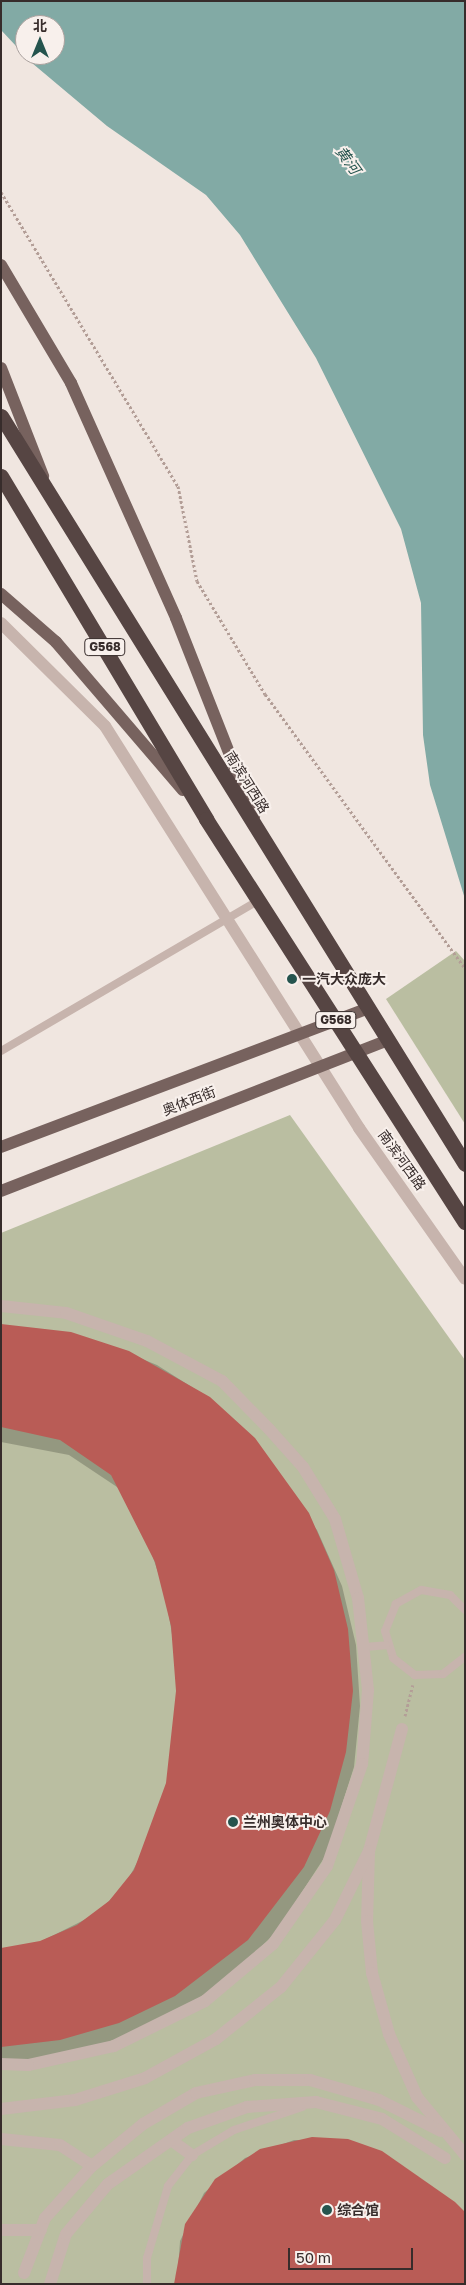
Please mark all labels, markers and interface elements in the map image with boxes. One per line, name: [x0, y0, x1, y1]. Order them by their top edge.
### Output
north arrow: [15, 15, 65, 65]
text: 北: [33, 17, 47, 34]
water label: 黄河: [332, 143, 364, 177]
road number: G568: [84, 638, 126, 656]
street label: 南滨河西路: [221, 748, 273, 816]
place label: 一汽大众庞大: [302, 971, 386, 987]
marker: 一汽大众庞大: [286, 973, 298, 985]
road number: G568: [315, 1010, 357, 1030]
street label: 奥体西街: [160, 1083, 218, 1119]
street label: 南滨河西路: [375, 1127, 429, 1193]
place label: 兰州奥体中心: [243, 1814, 327, 1830]
marker: 兰州奥体中心: [227, 1816, 239, 1828]
place label: 综合馆: [337, 2202, 379, 2218]
marker: 综合馆: [321, 2204, 333, 2216]
scale bar: [291, 2238, 416, 2270]
text: 50 m: [296, 2248, 331, 2266]

